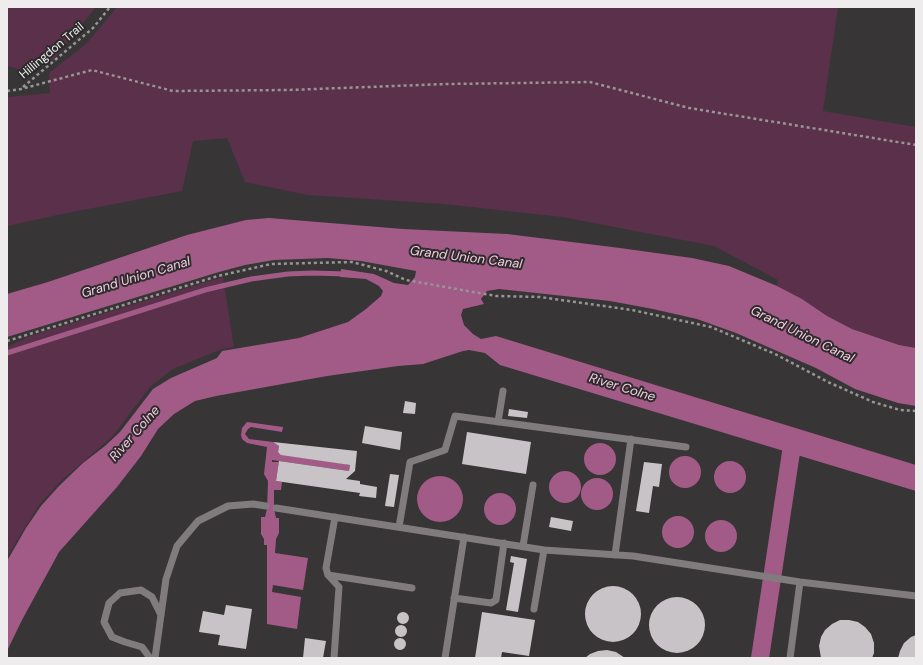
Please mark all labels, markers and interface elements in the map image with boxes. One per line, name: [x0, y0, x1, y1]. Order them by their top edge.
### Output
street label: Hillingdon Trail: [17, 20, 87, 82]
water label: Grand Union Canal: [409, 243, 523, 273]
water label: Grand Union Canal: [80, 254, 192, 302]
water label: Grand Union Canal: [748, 303, 856, 367]
water label: River Colne: [587, 371, 657, 405]
water label: River Colne: [107, 403, 163, 465]

